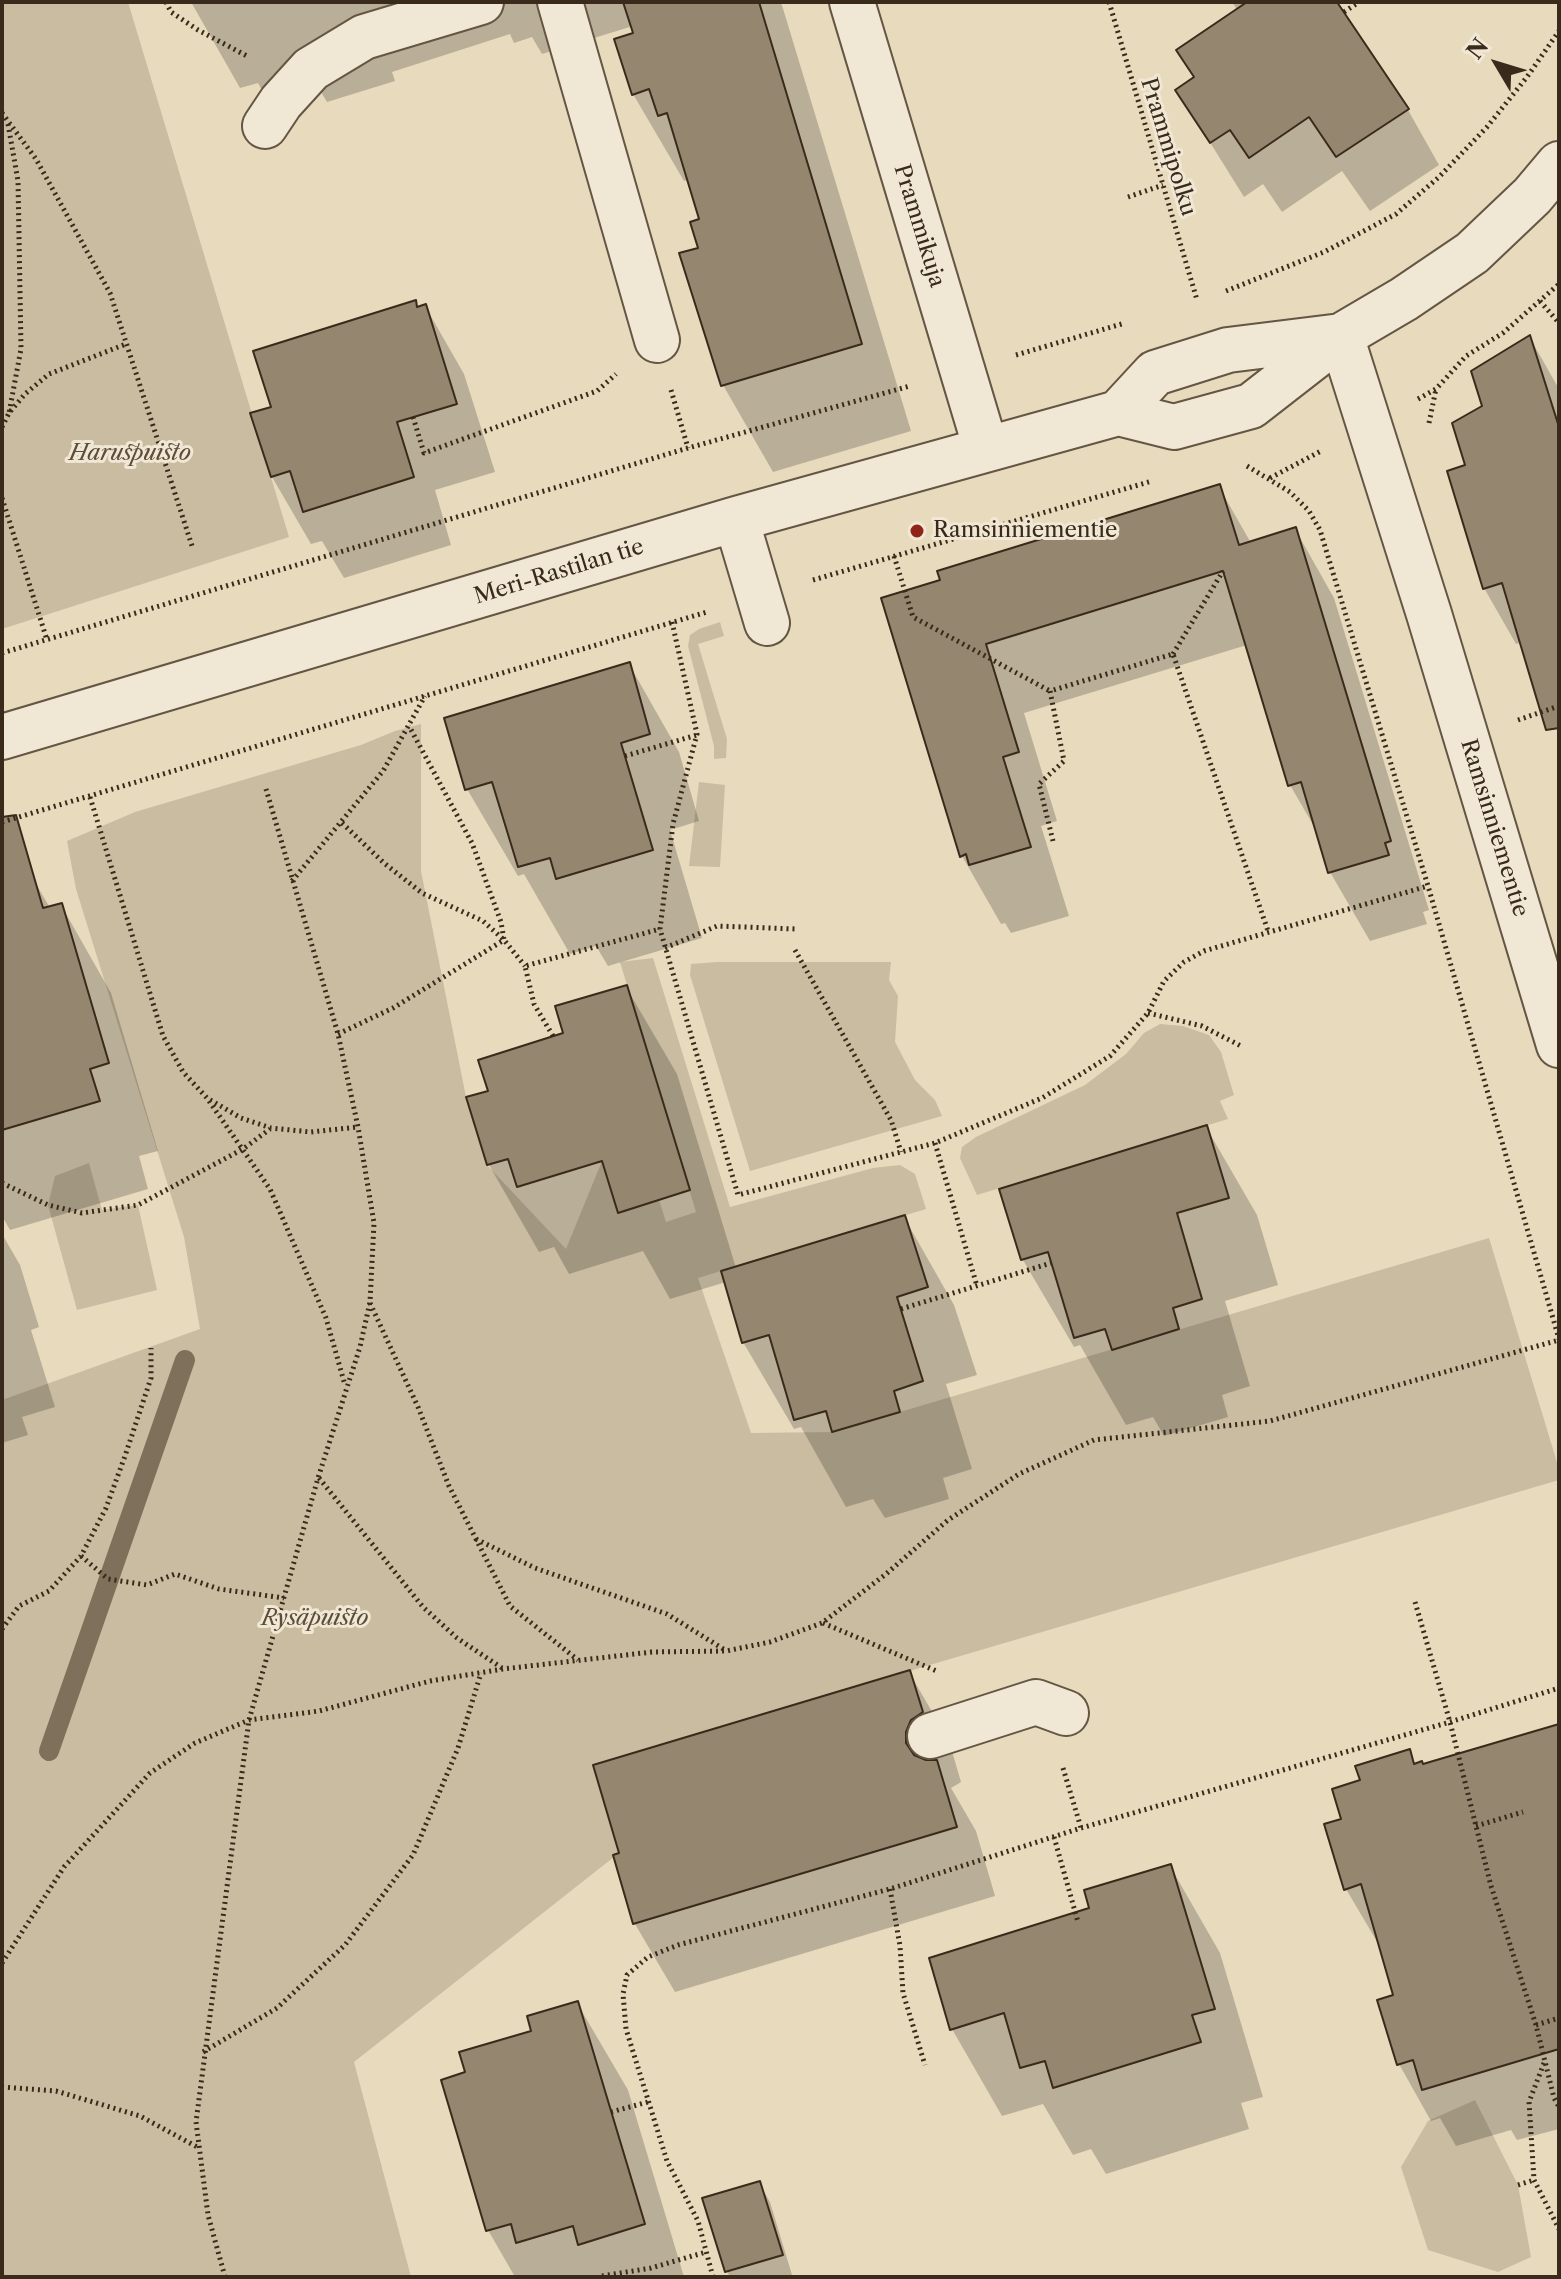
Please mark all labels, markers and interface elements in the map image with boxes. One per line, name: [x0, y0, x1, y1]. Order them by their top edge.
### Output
north arrow: [1457, 24, 1537, 104]
text: N: [1461, 33, 1494, 65]
street label: Prammipolku: [1134, 75, 1202, 219]
street label: Prammikuja: [888, 161, 950, 291]
park label: Haruspuisto: [69, 441, 191, 467]
place label: Ramsinniementie: [933, 518, 1117, 544]
marker: Ramsinniementie: [908, 522, 926, 540]
street label: Meri-Rastilan tie: [471, 534, 647, 610]
street label: Ramsinniementie: [1454, 736, 1534, 920]
park label: Rysäpuisto: [262, 1606, 368, 1632]

